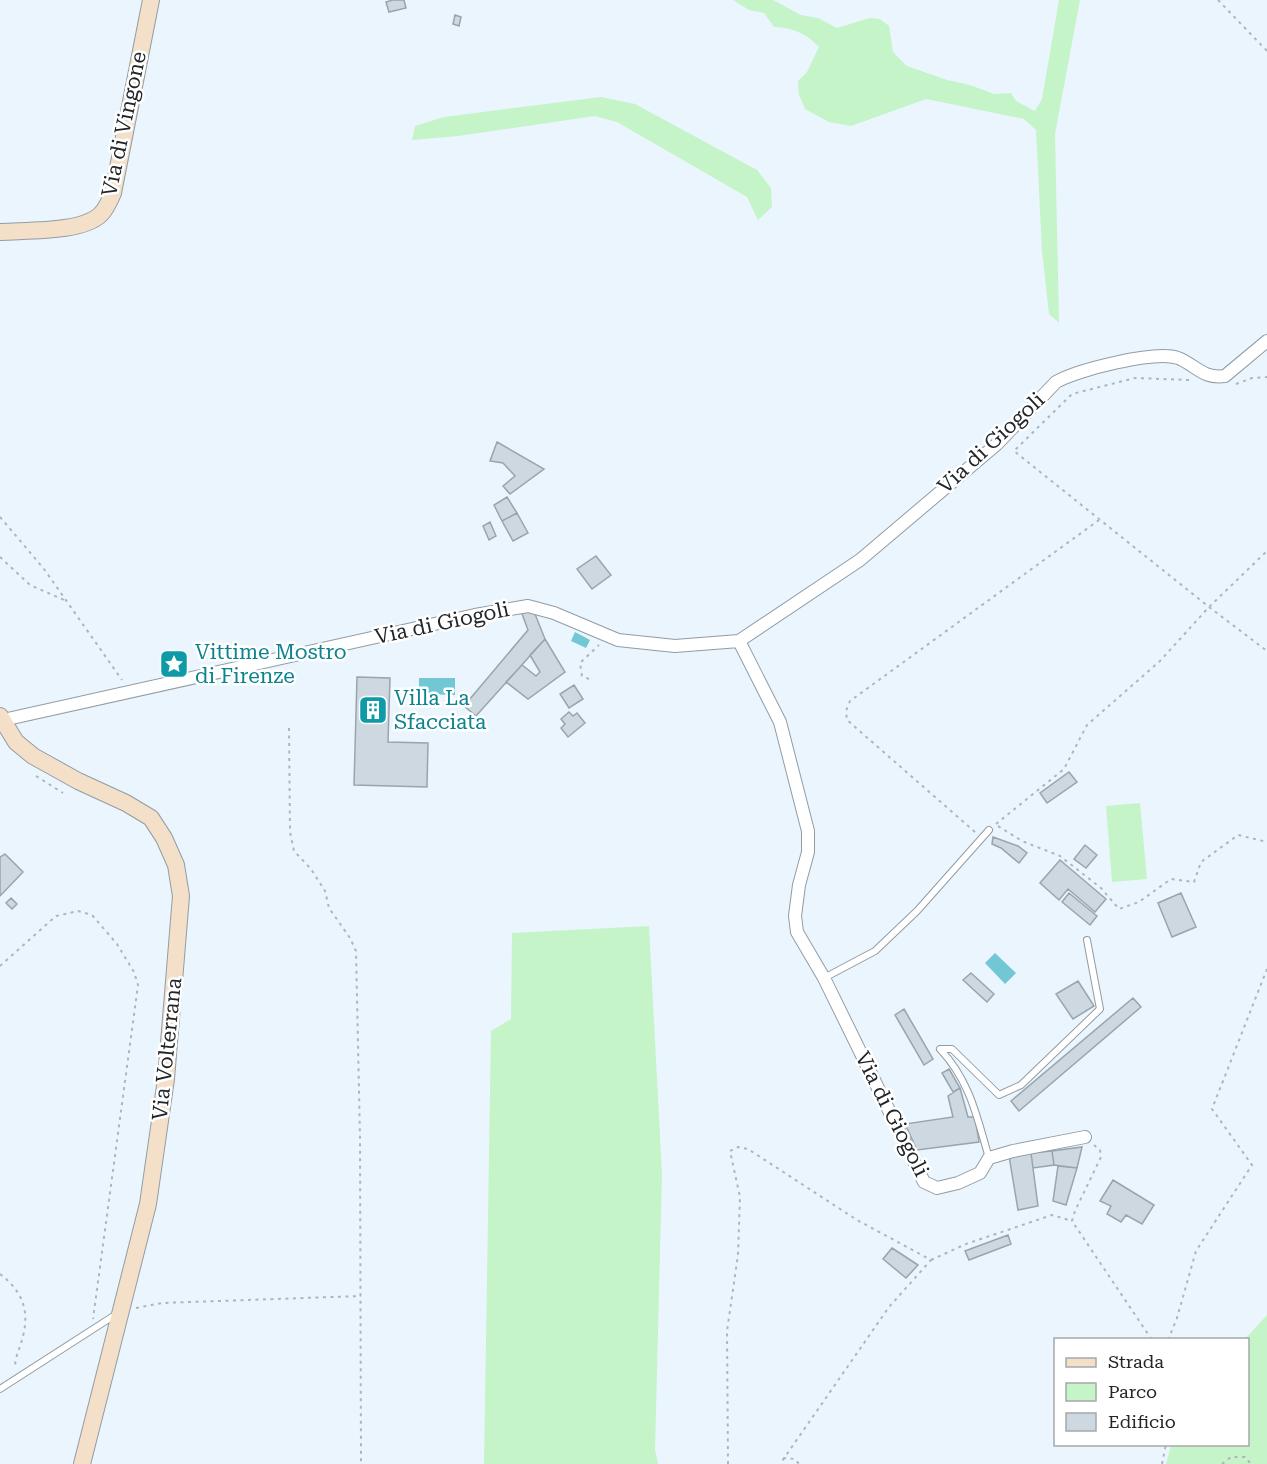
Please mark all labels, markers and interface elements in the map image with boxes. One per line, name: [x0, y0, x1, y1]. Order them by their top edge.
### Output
street label: Via di Vingone: [97, 49, 151, 199]
street label: Via di Giogoli: [933, 387, 1049, 498]
street label: Via di Giogoli: [373, 597, 512, 649]
place label: Vittime Mostro di Firenze: [195, 640, 347, 688]
place icon: Vittime Mostro di Firenze: [158, 648, 190, 680]
place label: Villa La Sfacciata: [394, 686, 487, 734]
building icon: Villa La Sfacciata: [357, 694, 389, 726]
street label: Via Volterrana: [148, 976, 186, 1122]
street label: Via di Giogoli: [850, 1048, 934, 1181]
legend: [1054, 1338, 1249, 1446]
text: Strada: [1108, 1351, 1164, 1372]
text: Parco: [1108, 1381, 1157, 1402]
text: Edificio: [1108, 1411, 1176, 1432]

